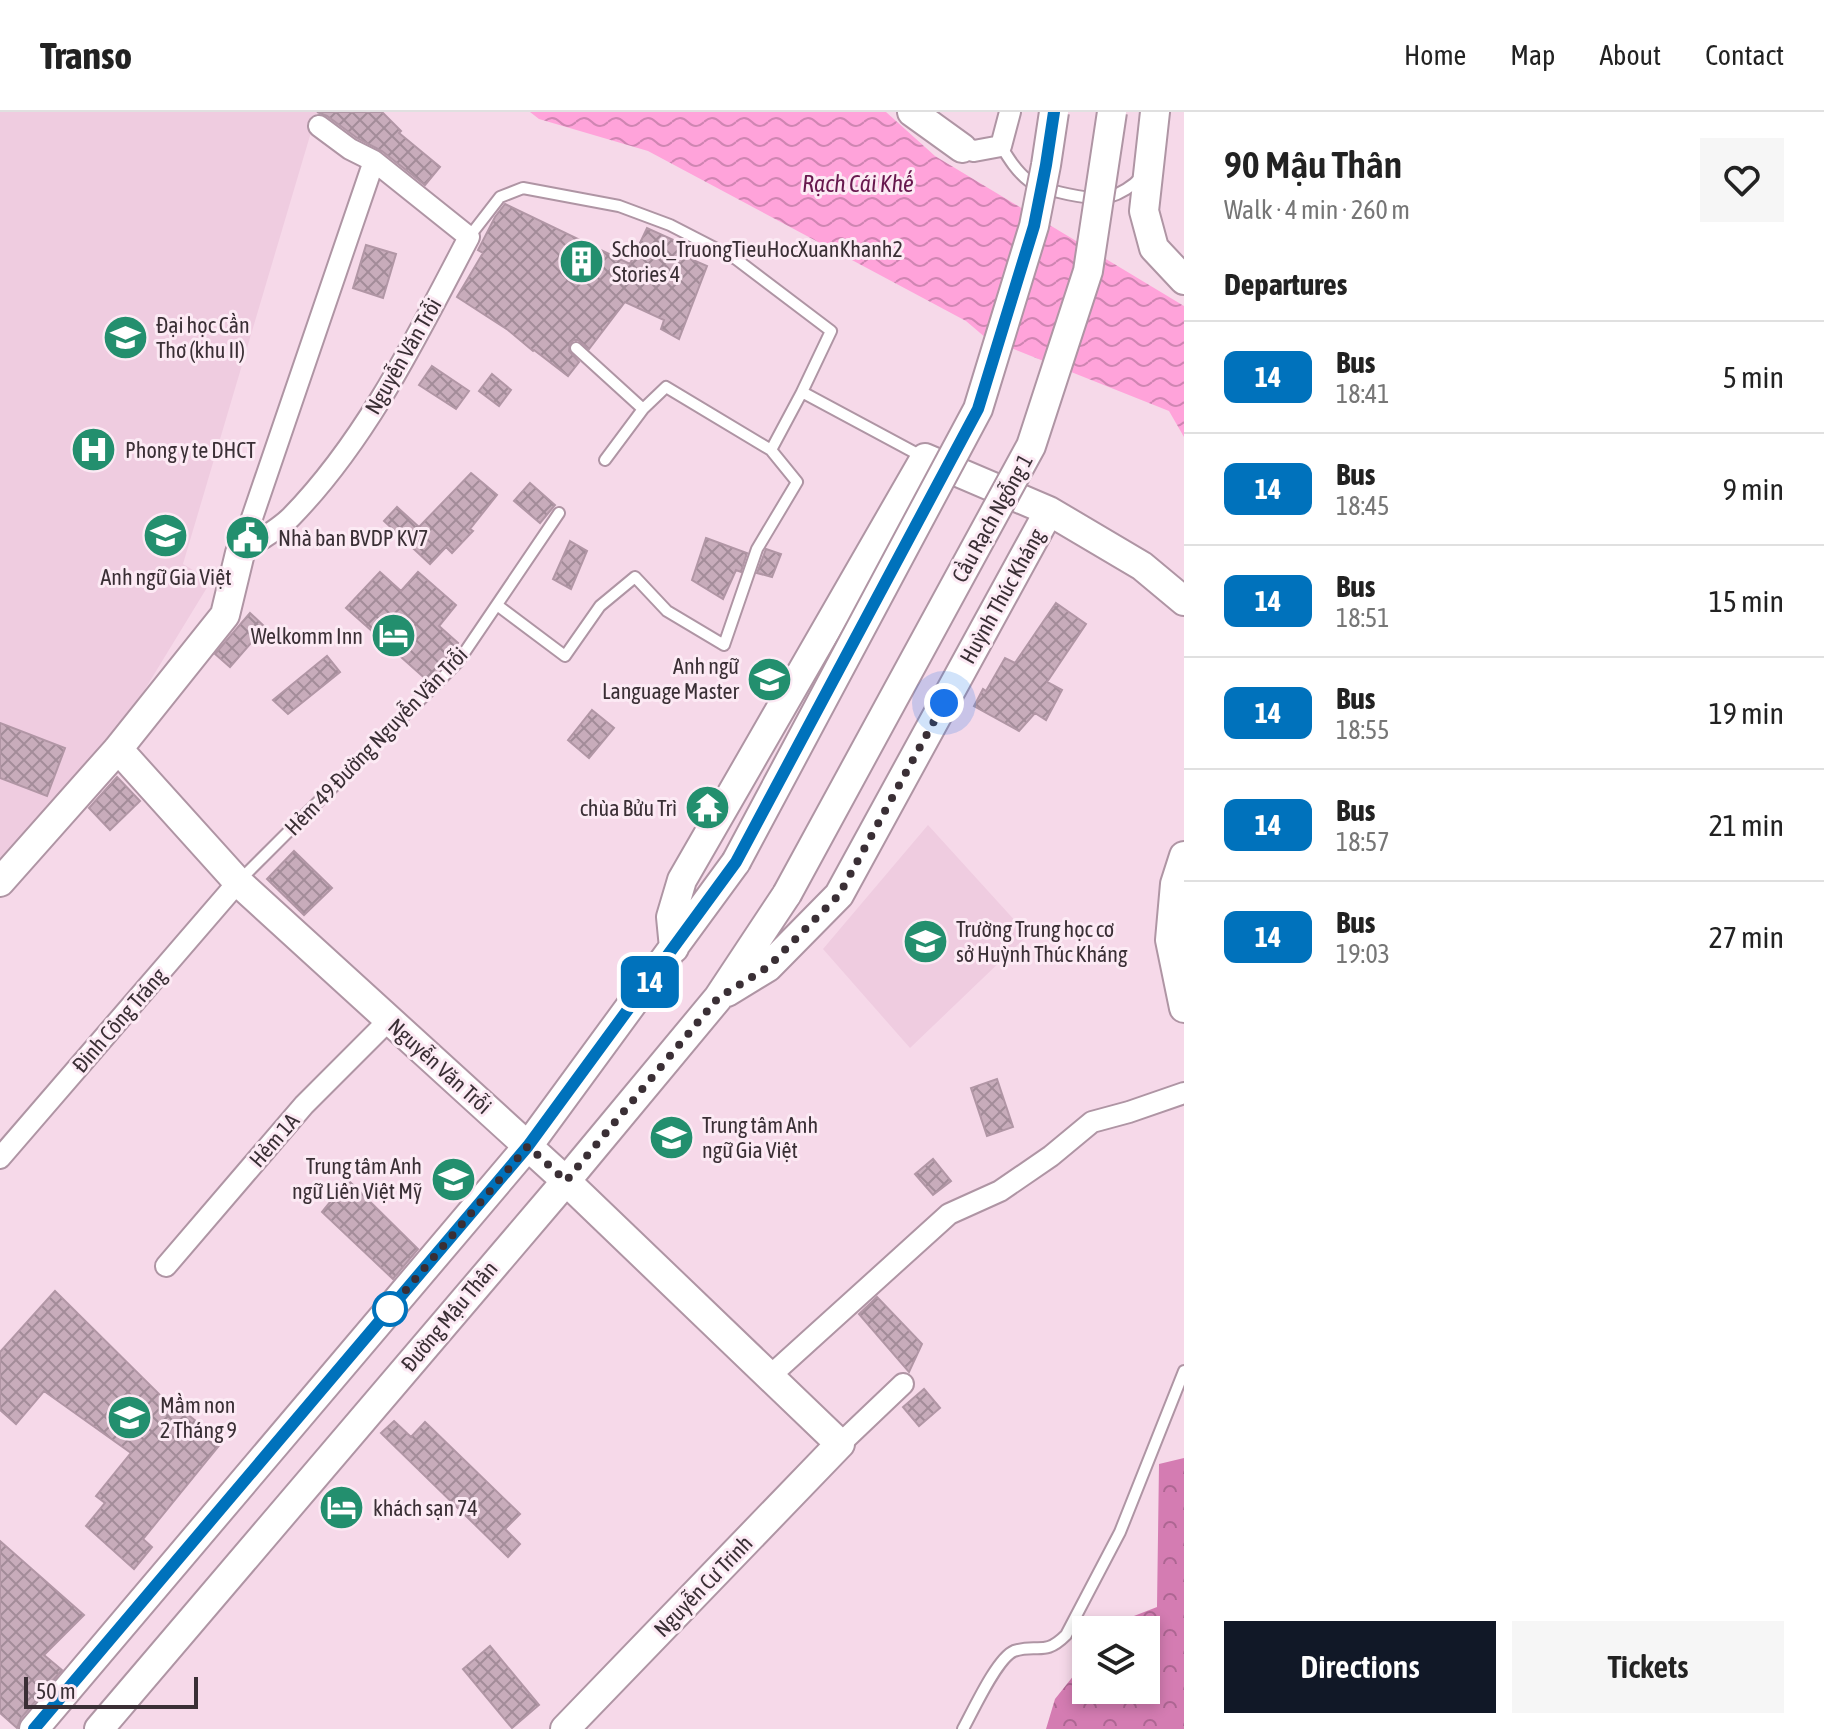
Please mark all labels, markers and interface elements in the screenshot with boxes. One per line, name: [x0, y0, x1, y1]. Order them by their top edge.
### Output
text: Transo: [40, 34, 132, 77]
text: Home: [1404, 39, 1466, 71]
text: Map: [1510, 39, 1555, 71]
text: About: [1599, 39, 1661, 71]
text: Contact: [1705, 39, 1784, 71]
button: heart: [1700, 138, 1784, 222]
text: 90 Mậu Thân: [1224, 143, 1402, 186]
water label: Rạch Cái Khế: [802, 170, 914, 197]
text: Walk · 4 min · 260 m: [1224, 195, 1410, 225]
place label: School_TruongTieuHocXuanKhanh2 Stories 4: [612, 236, 903, 287]
building icon: School_TruongTieuHocXuanKhanh2 Stories 4: [557, 238, 605, 286]
text: Departures: [1224, 267, 1347, 301]
street label: Nguyễn Văn Trỗi: [359, 293, 447, 419]
place label: Đại học Cần Thơ (khu II): [156, 312, 250, 363]
school or university icon: Đại học Cần Thơ (khu II): [101, 314, 149, 362]
text: Bus: [1336, 345, 1375, 379]
text: 5 min: [1723, 360, 1784, 394]
text: 14: [1255, 361, 1281, 393]
text: 18:41: [1336, 379, 1390, 409]
hospital icon: Phong y te DHCT: [70, 426, 118, 474]
place label: Phong y te DHCT: [125, 437, 256, 463]
street label: Cầu Rạch Ngỗng 1: [946, 449, 1038, 587]
text: Bus: [1336, 457, 1375, 491]
text: 9 min: [1723, 472, 1784, 506]
text: 14: [1255, 473, 1281, 505]
text: 18:45: [1336, 491, 1390, 521]
school or university icon: Anh ngữ Gia Việt: [142, 512, 190, 560]
public building icon: Nhà ban BVDP KV7: [223, 514, 271, 562]
street label: Huỳnh Thúc Kháng: [954, 523, 1050, 668]
place label: Nhà ban BVDP KV7: [278, 525, 428, 551]
place label: Anh ngữ Gia Việt: [100, 564, 232, 590]
text: Bus: [1336, 569, 1375, 603]
text: 15 min: [1709, 584, 1784, 618]
text: 14: [1255, 585, 1281, 617]
text: 18:51: [1336, 603, 1390, 633]
hotel icon: Welkomm Inn: [370, 612, 418, 660]
place label: Welkomm Inn: [251, 623, 363, 649]
street label: Hẻm 49 Đường Nguyễn Văn Trỗi: [279, 641, 473, 841]
place label: Anh ngữ Language Master: [602, 653, 739, 704]
school or university icon: Anh ngữ Language Master: [746, 655, 794, 703]
text: Bus: [1336, 681, 1375, 715]
your location: [924, 683, 964, 723]
text: 19 min: [1709, 696, 1784, 730]
text: 14: [1255, 697, 1281, 729]
text: 18:55: [1336, 715, 1390, 745]
temple icon: chùa Bửu Trì: [684, 784, 732, 832]
text: Bus: [1336, 793, 1375, 827]
place label: chùa Bửu Trì: [580, 795, 677, 821]
text: 21 min: [1709, 808, 1784, 842]
text: 14: [1255, 809, 1281, 841]
text: 18:57: [1336, 827, 1390, 857]
text: Bus: [1336, 905, 1375, 939]
place label: Trường Trung học cơ sở Huỳnh Thúc Kháng: [956, 916, 1128, 967]
school or university icon: Trường Trung học cơ sở Huỳnh Thúc Kháng: [901, 918, 949, 966]
text: 27 min: [1709, 920, 1784, 954]
text: 14: [1255, 921, 1281, 953]
text: 19:03: [1336, 939, 1390, 969]
line badge: 14: [614, 956, 686, 1008]
street label: Đinh Công Tráng: [67, 962, 172, 1078]
text: 14: [637, 966, 663, 998]
street label: Nguyễn Văn Trỗi: [383, 1013, 497, 1119]
street label: Hẻm 1A: [244, 1108, 305, 1172]
place label: Trung tâm Anh ngữ Gia Việt: [702, 1112, 818, 1163]
school or university icon: Trung tâm Anh ngữ Gia Việt: [647, 1114, 695, 1162]
place label: Trung tâm Anh ngữ Liên Việt Mỹ: [292, 1153, 422, 1204]
school or university icon: Trung tâm Anh ngữ Liên Việt Mỹ: [429, 1155, 477, 1203]
street label: Đường Mậu Thân: [395, 1256, 503, 1376]
unlabelled marker: [373, 1292, 407, 1326]
place label: Mầm non 2 Tháng 9: [160, 1392, 237, 1443]
school or university icon: Mầm non 2 Tháng 9: [105, 1394, 153, 1442]
hotel icon: khách sạn 74: [318, 1484, 366, 1532]
place label: khách sạn 74: [373, 1495, 478, 1521]
street label: Nguyễn Cư Trinh: [648, 1530, 758, 1642]
map controls: [1072, 1616, 1160, 1704]
button: layers: [1072, 1616, 1160, 1704]
button: Directions: [1224, 1621, 1496, 1713]
button: Tickets: [1512, 1621, 1784, 1713]
scale bar: [24, 1673, 198, 1709]
text: 50 m: [36, 1678, 76, 1704]

